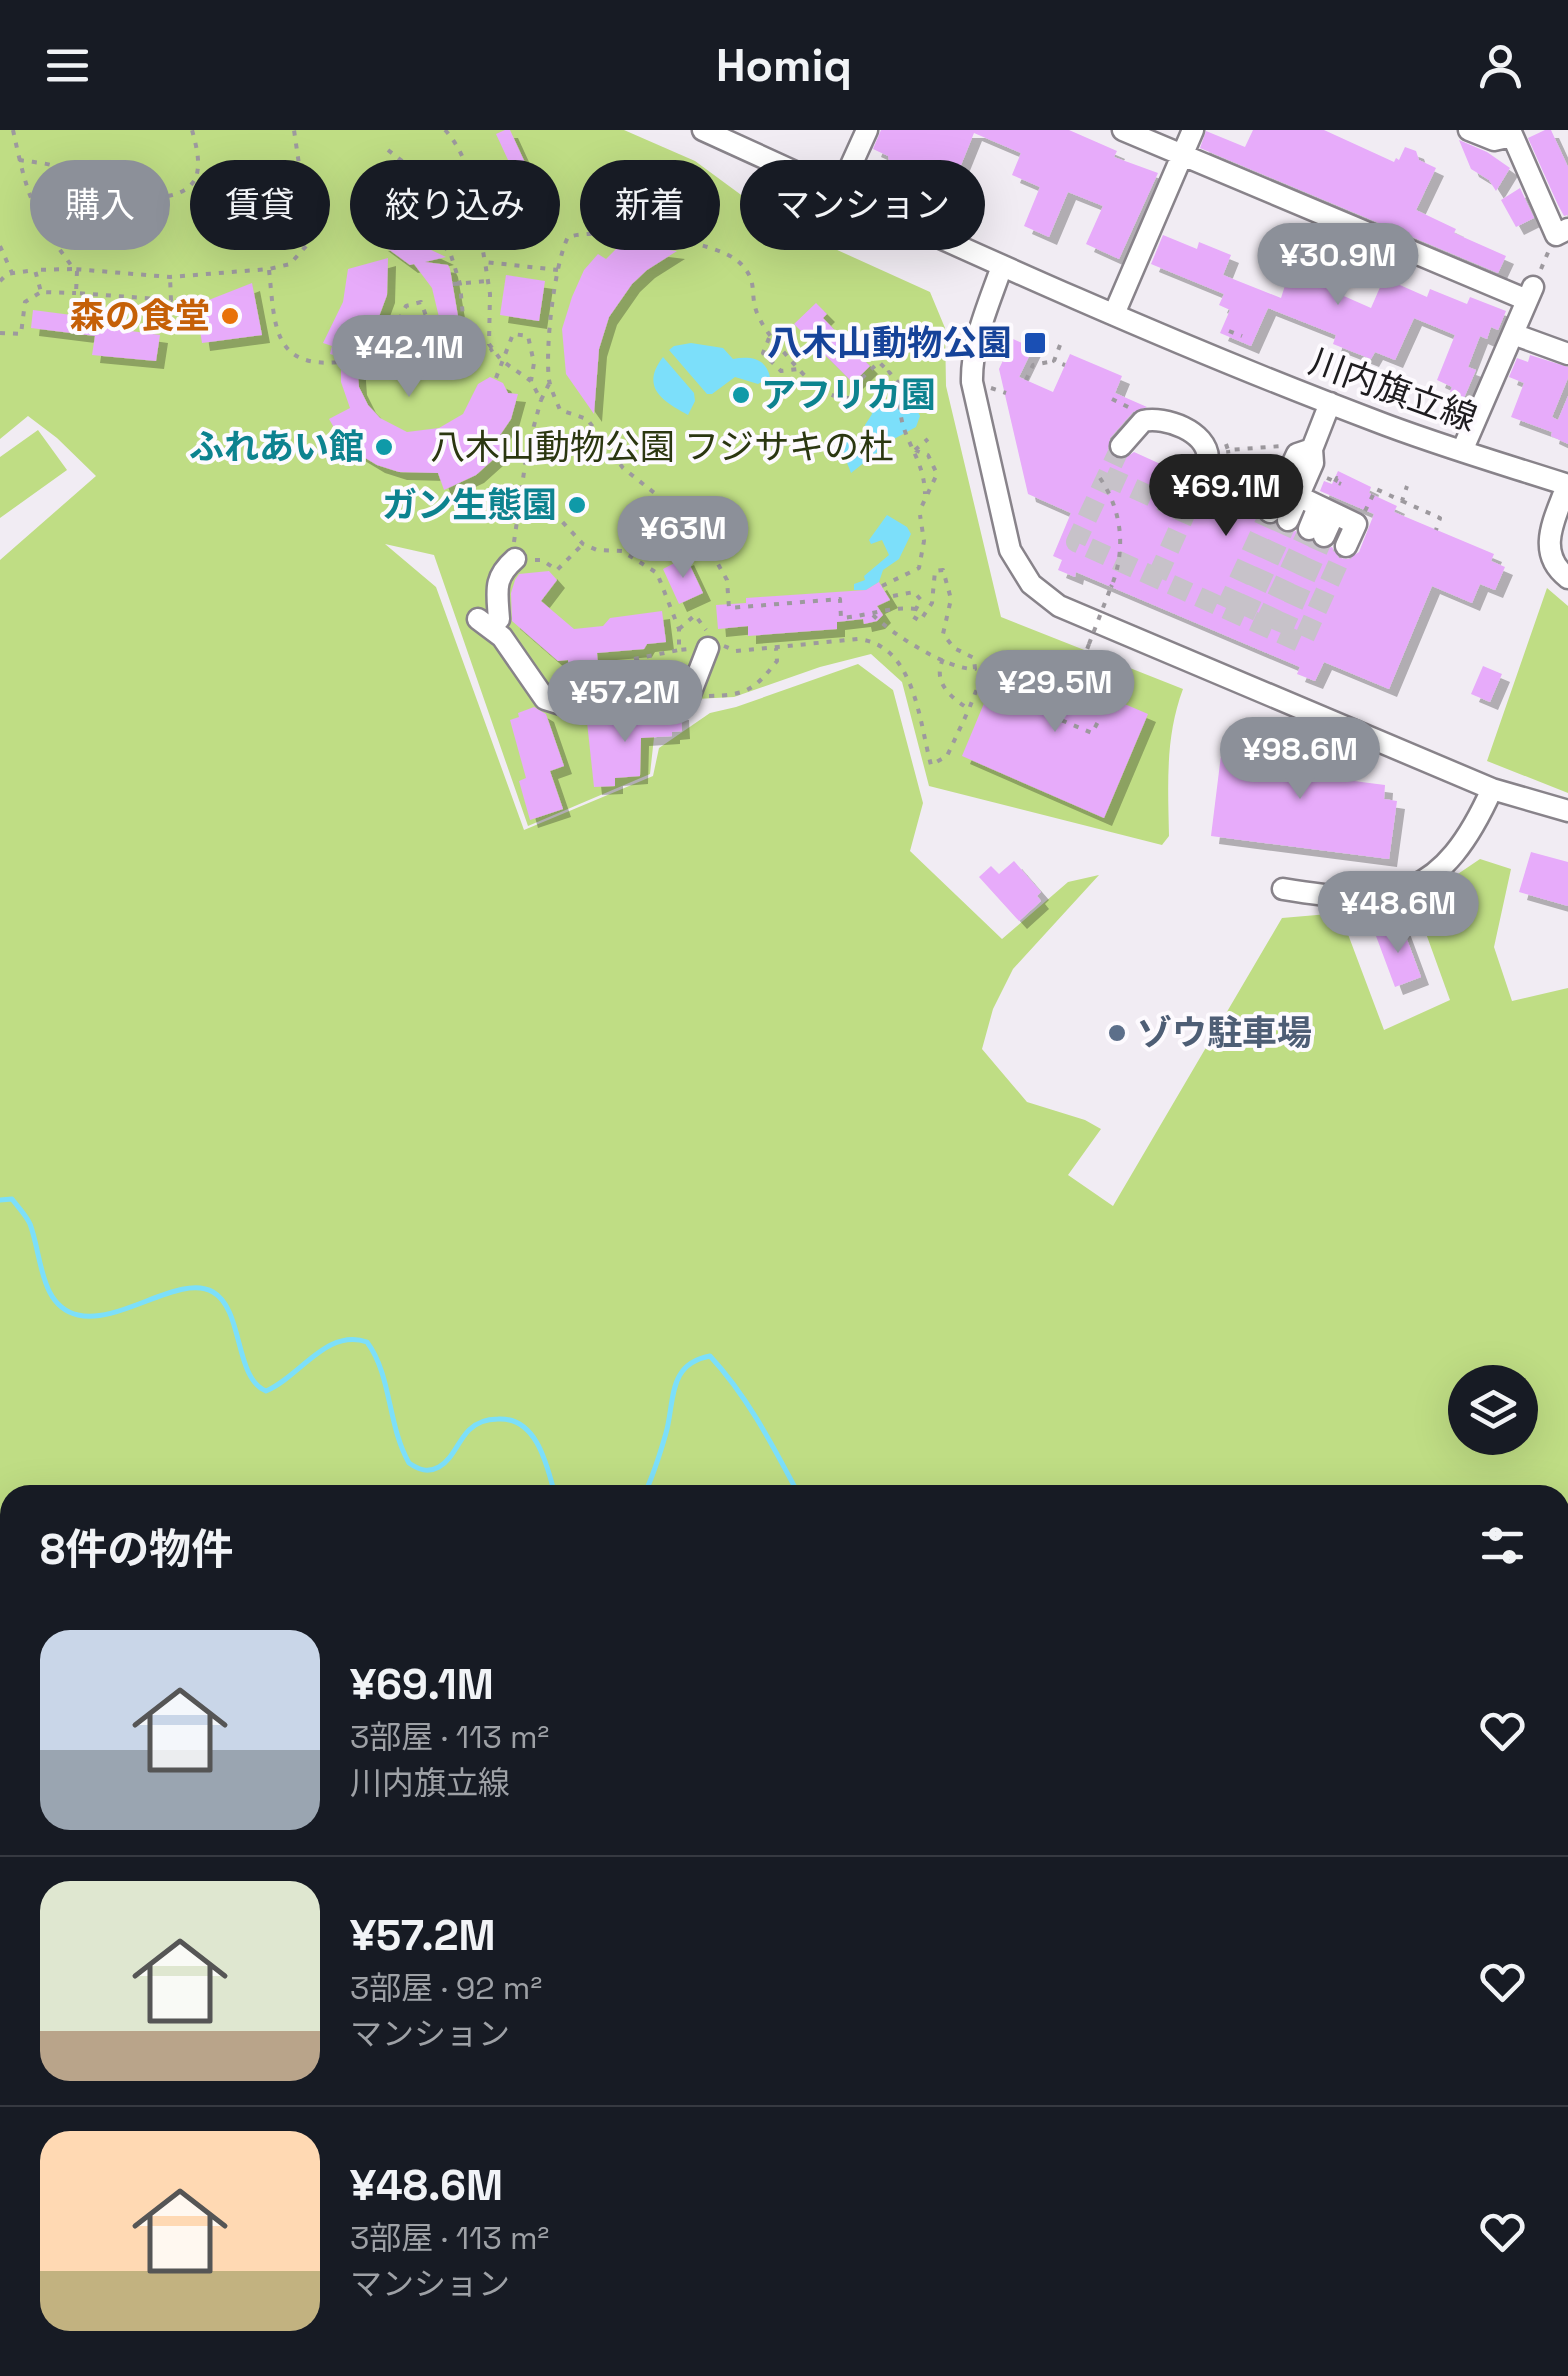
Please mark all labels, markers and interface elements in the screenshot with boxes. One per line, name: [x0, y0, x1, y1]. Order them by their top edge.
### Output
text: Homiq: [716, 37, 852, 94]
icon: menu: [40, 38, 95, 93]
icon: person: [1473, 38, 1528, 93]
chip: 購入: [30, 160, 170, 250]
chip: 賃貸: [190, 160, 330, 250]
chip: 絞り込み: [350, 160, 560, 250]
chip: 新着: [580, 160, 720, 250]
chip: マンション: [740, 160, 985, 250]
pin: ¥30.9M: [1257, 223, 1419, 308]
text: ¥30.9M: [1279, 235, 1397, 275]
place label: 森の食堂: [70, 294, 210, 338]
marker: 森の食堂: [219, 305, 241, 327]
pin: ¥42.1M: [328, 315, 490, 400]
place label: 八木山動物公園: [767, 321, 1012, 365]
text: ¥42.1M: [354, 327, 464, 367]
marker: 八木山動物公園: [1022, 330, 1048, 356]
street label: 川内旗立線: [1303, 339, 1483, 441]
place label: アフリカ園: [761, 373, 936, 417]
marker: アフリカ園: [730, 384, 752, 406]
place label: ふれあい館: [189, 425, 364, 469]
park label: 八木山動物公園 フジサキの杜: [430, 425, 894, 469]
marker: ふれあい館: [373, 436, 395, 458]
pin: ¥69.1M: [1145, 454, 1307, 539]
text: ¥69.1M: [1171, 466, 1281, 506]
place label: ガン生態園: [382, 483, 557, 527]
marker: ガン生態園: [566, 494, 588, 516]
pin: ¥63M: [624, 496, 742, 581]
text: ¥63M: [639, 508, 727, 548]
pin: ¥29.5M: [974, 650, 1136, 735]
pin: ¥57.2M: [544, 660, 706, 745]
text: ¥29.5M: [997, 662, 1113, 702]
text: ¥57.2M: [570, 672, 680, 712]
pin: ¥98.6M: [1219, 717, 1381, 802]
text: ¥98.6M: [1242, 729, 1358, 769]
pin: ¥48.6M: [1317, 871, 1479, 956]
text: ¥48.6M: [1340, 883, 1456, 923]
place label: ゾウ駐車場: [1137, 1011, 1312, 1055]
marker: ゾウ駐車場: [1106, 1022, 1128, 1044]
map controls: [1448, 1365, 1538, 1455]
button: layers: [1448, 1365, 1538, 1455]
icon: filters: [1475, 1518, 1530, 1573]
text: 8件の物件: [40, 1523, 233, 1576]
text: ¥69.1M: [350, 1658, 494, 1711]
icon: home: [120, 1670, 240, 1790]
icon: heart: [1475, 1703, 1530, 1758]
text: 3部屋 · 113 m²: [350, 1717, 549, 1757]
text: 川内旗立線: [350, 1763, 510, 1803]
text: ¥57.2M: [350, 1909, 496, 1962]
icon: home: [120, 1921, 240, 2041]
icon: heart: [1475, 1954, 1530, 2009]
text: 3部屋 · 92 m²: [350, 1968, 542, 2008]
text: マンション: [350, 2014, 510, 2054]
text: ¥48.6M: [350, 2159, 503, 2212]
icon: home: [120, 2171, 240, 2291]
icon: heart: [1475, 2204, 1530, 2259]
text: 3部屋 · 113 m²: [350, 2218, 549, 2258]
text: マンション: [350, 2264, 510, 2304]

